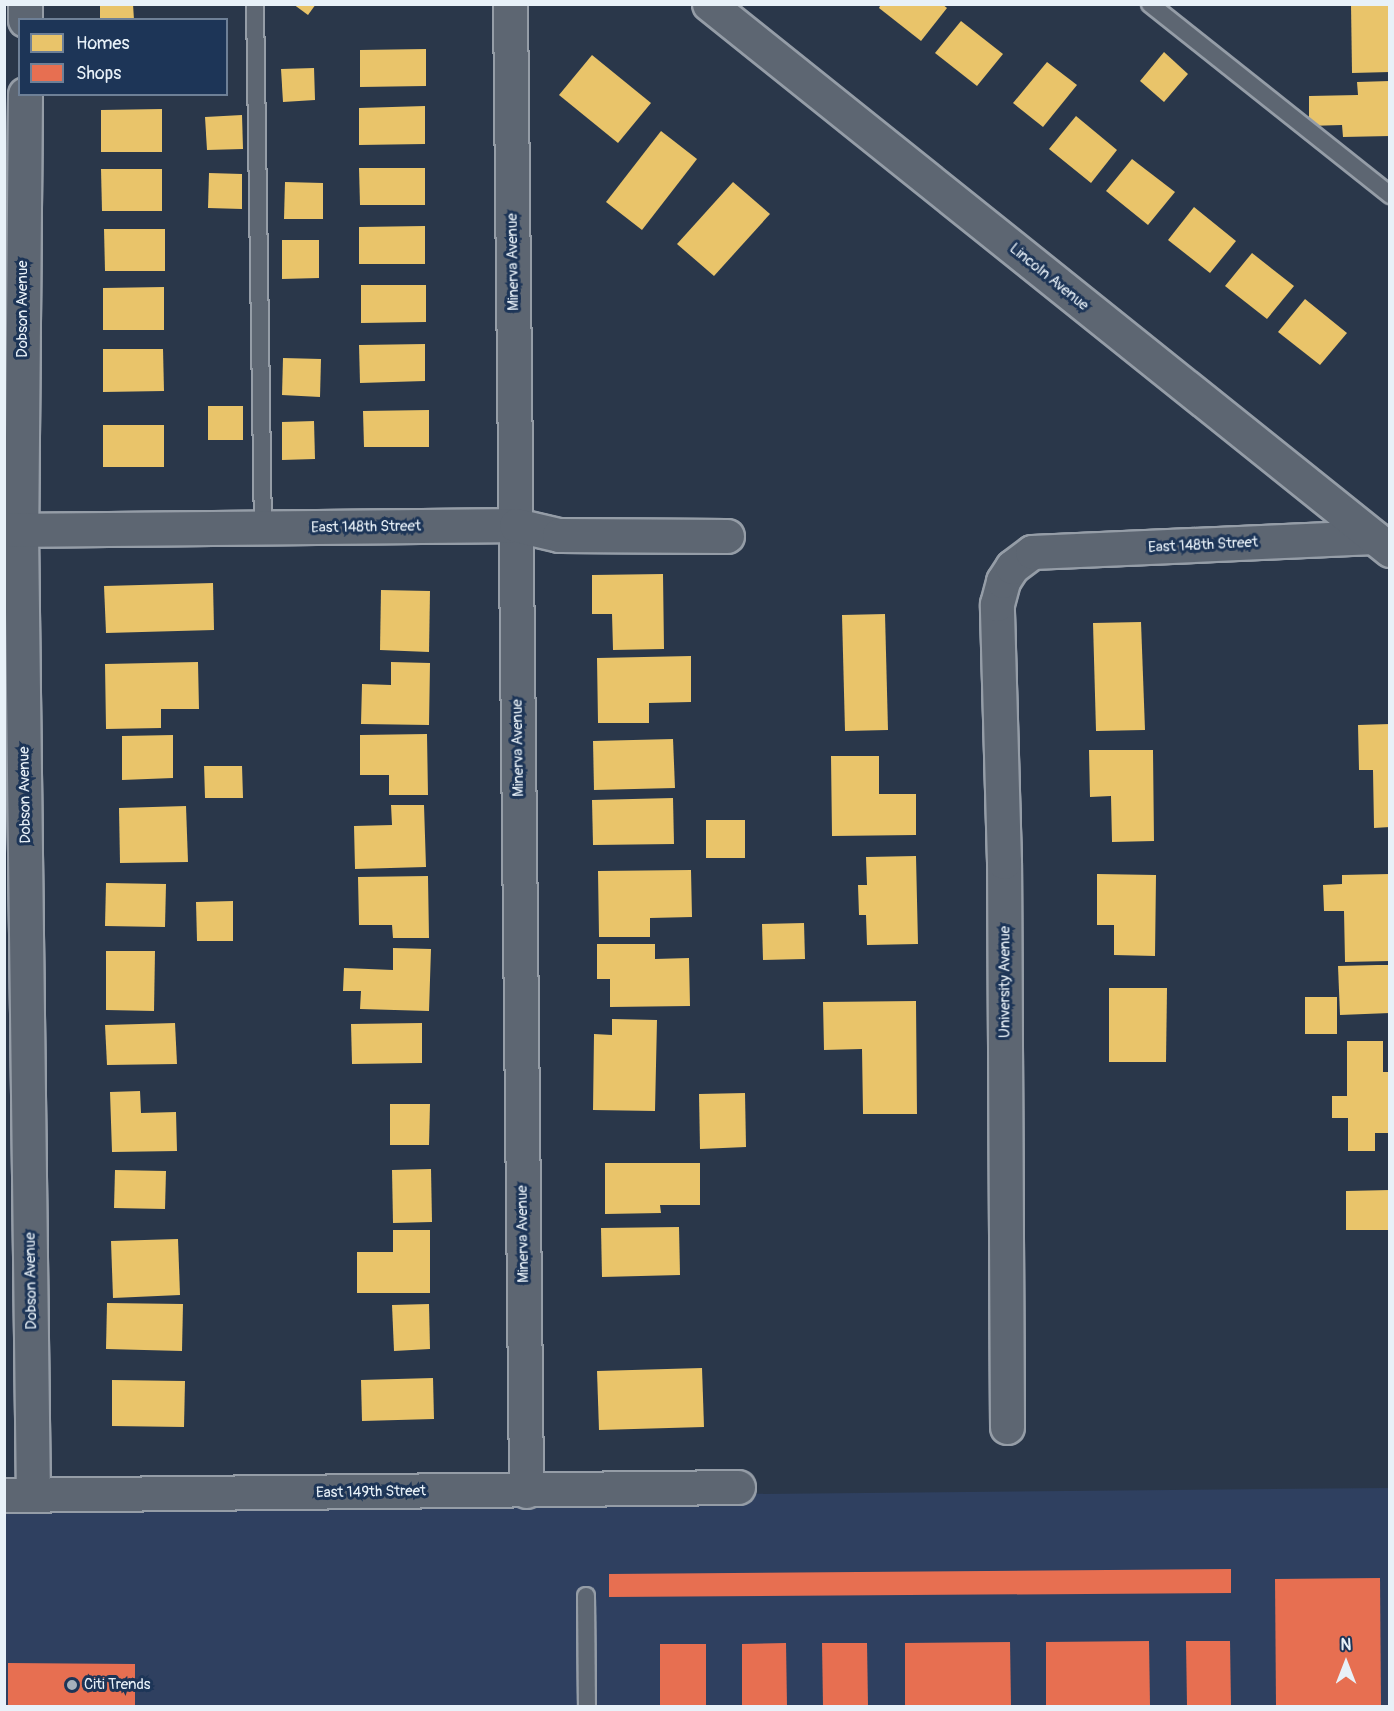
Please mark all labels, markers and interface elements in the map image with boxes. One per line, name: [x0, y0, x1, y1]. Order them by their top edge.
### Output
legend: [18, 18, 228, 96]
text: Homes: [76, 32, 129, 55]
text: Shops: [76, 62, 121, 85]
street label: Minerva Avenue: [503, 213, 523, 311]
street label: Lincoln Avenue: [1006, 240, 1092, 314]
street label: Dobson Avenue: [14, 260, 32, 358]
street label: East 148th Street: [311, 517, 421, 537]
street label: East 148th Street: [1148, 533, 1258, 557]
street label: Minerva Avenue: [508, 699, 528, 797]
street label: Dobson Avenue: [15, 746, 35, 844]
street label: University Avenue: [996, 926, 1014, 1038]
street label: Minerva Avenue: [513, 1185, 533, 1283]
street label: Dobson Avenue: [21, 1232, 41, 1330]
street label: East 149th Street: [316, 1482, 426, 1502]
north arrow: [1316, 1633, 1376, 1693]
text: N: [1341, 1635, 1351, 1655]
place label: Citi Trends: [84, 1676, 150, 1694]
marker: Citi Trends: [65, 1678, 79, 1692]

